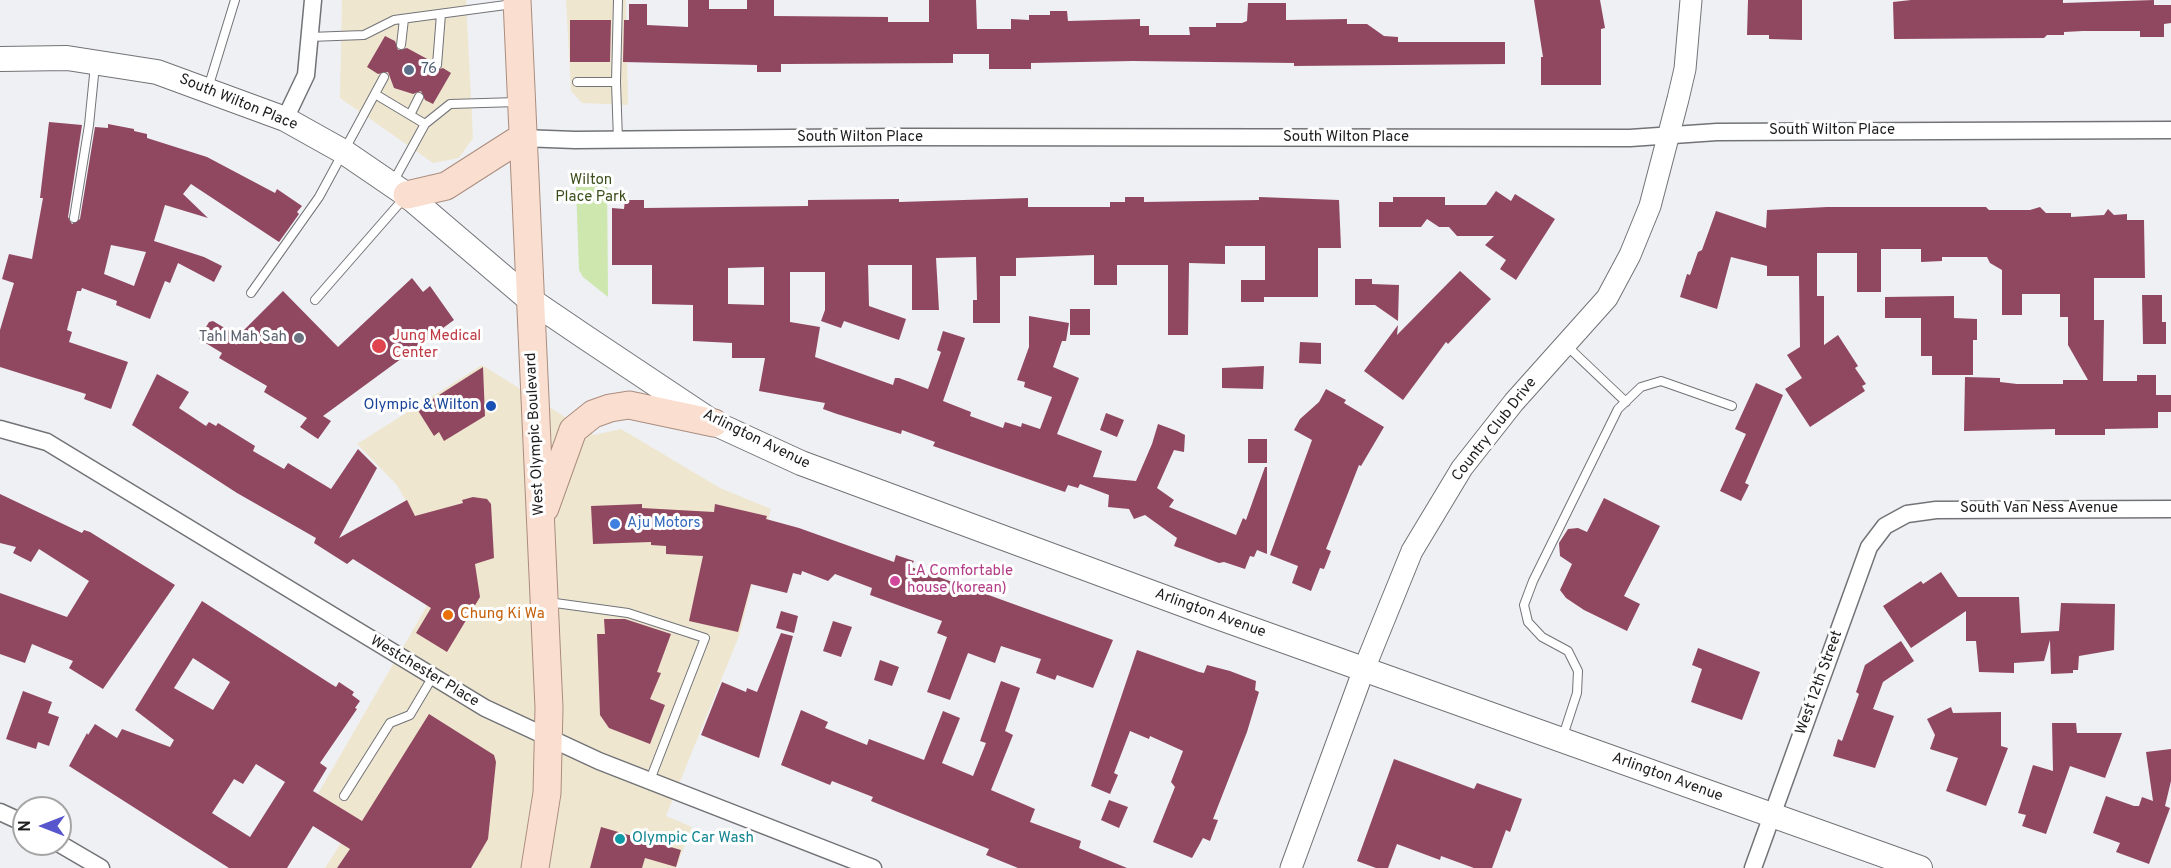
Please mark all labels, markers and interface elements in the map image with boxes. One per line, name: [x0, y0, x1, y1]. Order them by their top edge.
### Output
place label: 76: [421, 61, 437, 79]
marker: 76: [402, 63, 416, 77]
street label: South Wilton Place: [176, 71, 300, 135]
street label: South Wilton Place: [1769, 122, 1895, 140]
street label: South Wilton Place: [797, 129, 923, 147]
street label: South Wilton Place: [1283, 129, 1409, 147]
park label: Wilton Place Park: [555, 172, 627, 207]
place label: Jung Medical Center: [392, 328, 481, 363]
place label: Tahl Mah Sah: [199, 329, 287, 347]
marker: Tahl Mah Sah: [292, 331, 306, 345]
marker: Jung Medical Center: [370, 337, 388, 355]
street label: West Olympic Boulevard: [523, 352, 549, 516]
street label: Country Club Drive: [1449, 374, 1541, 486]
place label: Olympic & Wilton: [364, 397, 479, 415]
marker: Olympic & Wilton: [484, 399, 498, 413]
street label: Arlington Avenue: [700, 406, 812, 474]
street label: South Van Ness Avenue: [1960, 500, 2118, 518]
place label: Aju Motors: [627, 515, 700, 533]
marker: Aju Motors: [608, 517, 622, 531]
place label: LA Comfortable house (korean): [907, 563, 1013, 598]
marker: LA Comfortable house (korean): [888, 574, 902, 588]
street label: Arlington Avenue: [1152, 586, 1268, 642]
place label: Chung Ki Wa: [460, 606, 545, 624]
marker: Chung Ki Wa: [441, 608, 455, 622]
street label: West 12th Street: [1793, 628, 1847, 738]
street label: Westchester Place: [366, 632, 482, 712]
street label: Arlington Avenue: [1609, 750, 1725, 806]
north arrow: [12, 796, 72, 856]
text: N: [16, 820, 36, 832]
place label: Olympic Car Wash: [632, 830, 754, 848]
marker: Olympic Car Wash: [613, 832, 627, 846]

